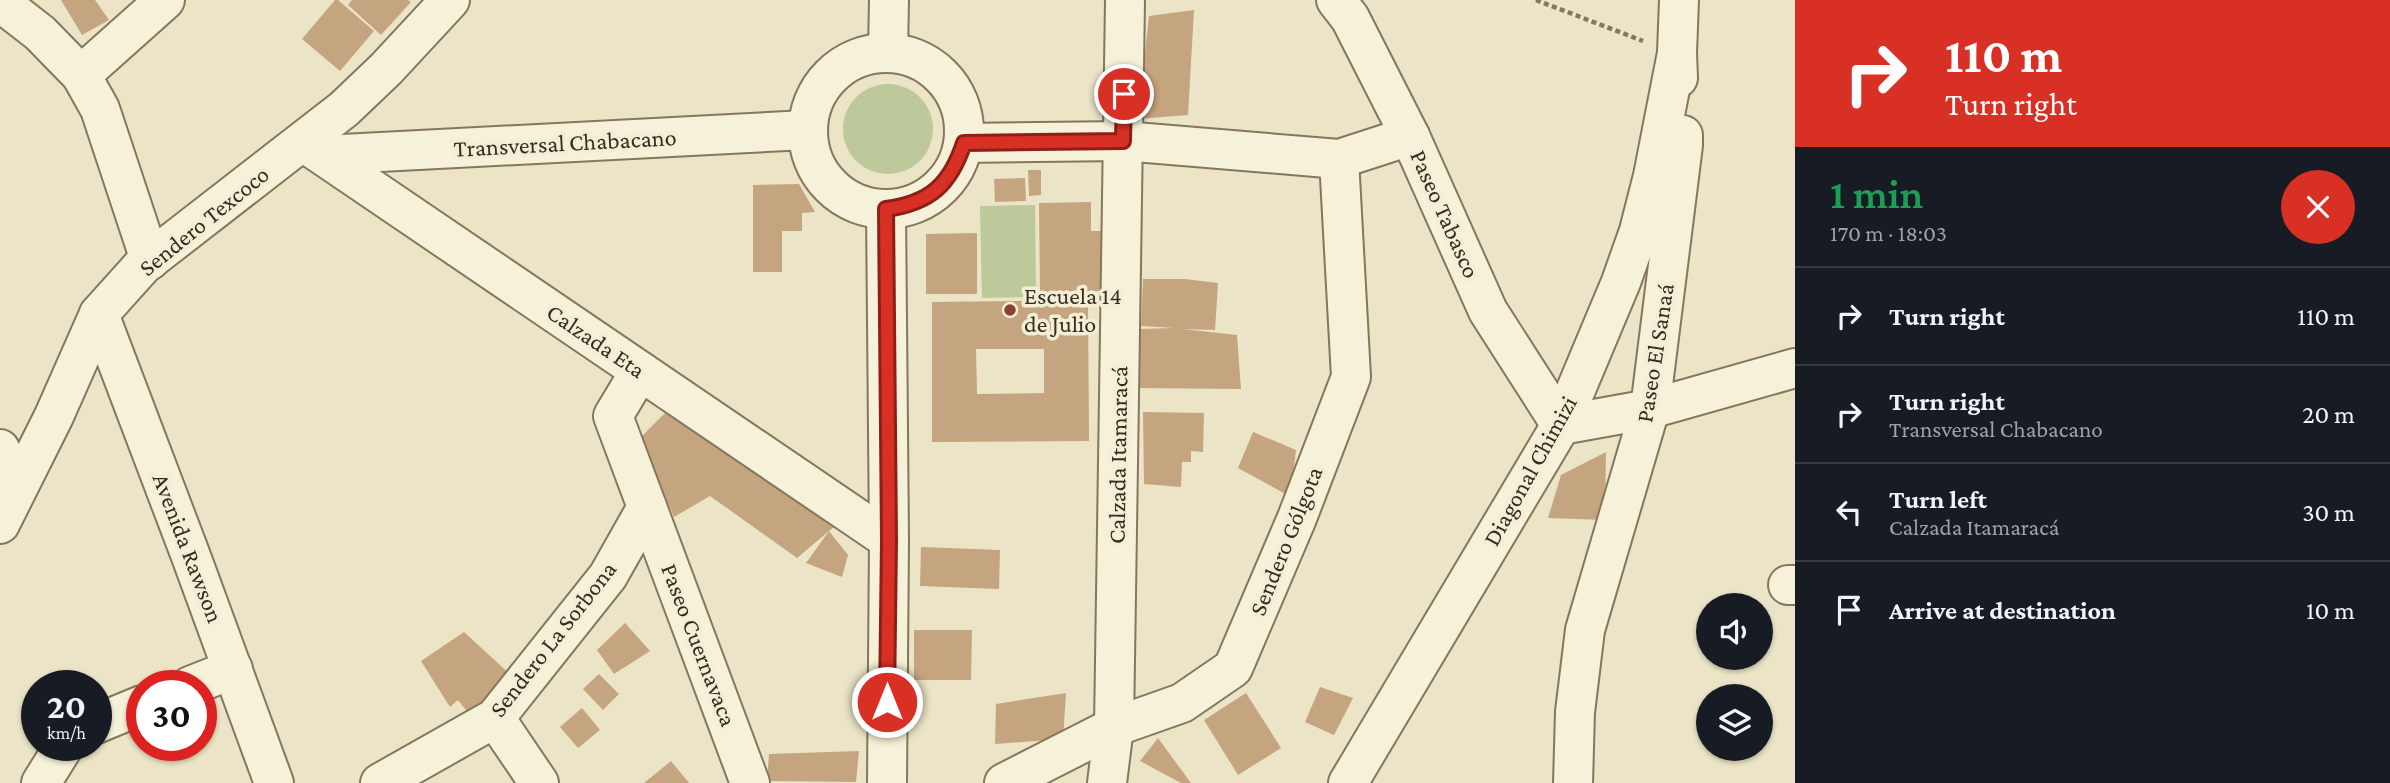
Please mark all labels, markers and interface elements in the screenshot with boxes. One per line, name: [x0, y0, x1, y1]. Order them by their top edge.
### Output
icon: right: [1830, 28, 1921, 119]
text: 110 m: [1945, 28, 2062, 83]
pin: [1094, 64, 1154, 124]
icon: arrive: [1105, 75, 1143, 113]
text: Turn right: [1945, 86, 2077, 122]
street label: Transversal Chabacano: [453, 123, 677, 162]
street label: Paseo Tabasco: [1405, 146, 1486, 282]
street label: Sendero Texcoco: [133, 160, 274, 281]
text: 1 min: [1830, 170, 1923, 217]
button: close: [2281, 170, 2355, 244]
text: 170 m · 18:03: [1830, 220, 1947, 246]
street label: Paseo El Sanaá: [1630, 281, 1679, 424]
place label: Escuela 14 de Julio: [1024, 282, 1122, 337]
icon: right: [1830, 297, 1868, 335]
street label: Calzada Eta: [542, 298, 651, 383]
marker: Escuela 14 de Julio: [1002, 302, 1018, 318]
text: Turn right: [1889, 302, 2005, 331]
text: 110 m: [2297, 302, 2355, 331]
street label: Calzada Itamaracá: [1102, 366, 1133, 544]
text: Turn right: [1889, 387, 2005, 416]
street label: Diagonal Chimizi: [1477, 391, 1582, 550]
icon: right: [1830, 395, 1868, 433]
text: 20 m: [2302, 400, 2355, 429]
text: Transversal Chabacano: [1889, 416, 2103, 442]
street label: Sendero Gólgota: [1243, 463, 1328, 619]
street label: Avenida Rawson: [148, 469, 229, 626]
text: Turn left: [1889, 485, 1987, 514]
icon: left: [1830, 493, 1868, 531]
text: 30 m: [2302, 498, 2355, 527]
text: Calzada Itamaracá: [1889, 514, 2059, 540]
street label: Sendero La Sorbona: [484, 556, 622, 722]
street label: Paseo Cuernavaca: [656, 560, 743, 730]
icon: arrive: [1830, 591, 1868, 629]
map controls: [1696, 593, 1773, 761]
button: sound: [1696, 593, 1773, 670]
text: Arrive at destination: [1889, 596, 2116, 625]
text: 10 m: [2306, 596, 2355, 625]
position arrow: [850, 665, 924, 739]
speed limit sign: 30: [126, 670, 217, 761]
button: layers: [1696, 684, 1773, 761]
text: 20: [47, 687, 86, 726]
text: km/h: [47, 723, 86, 743]

